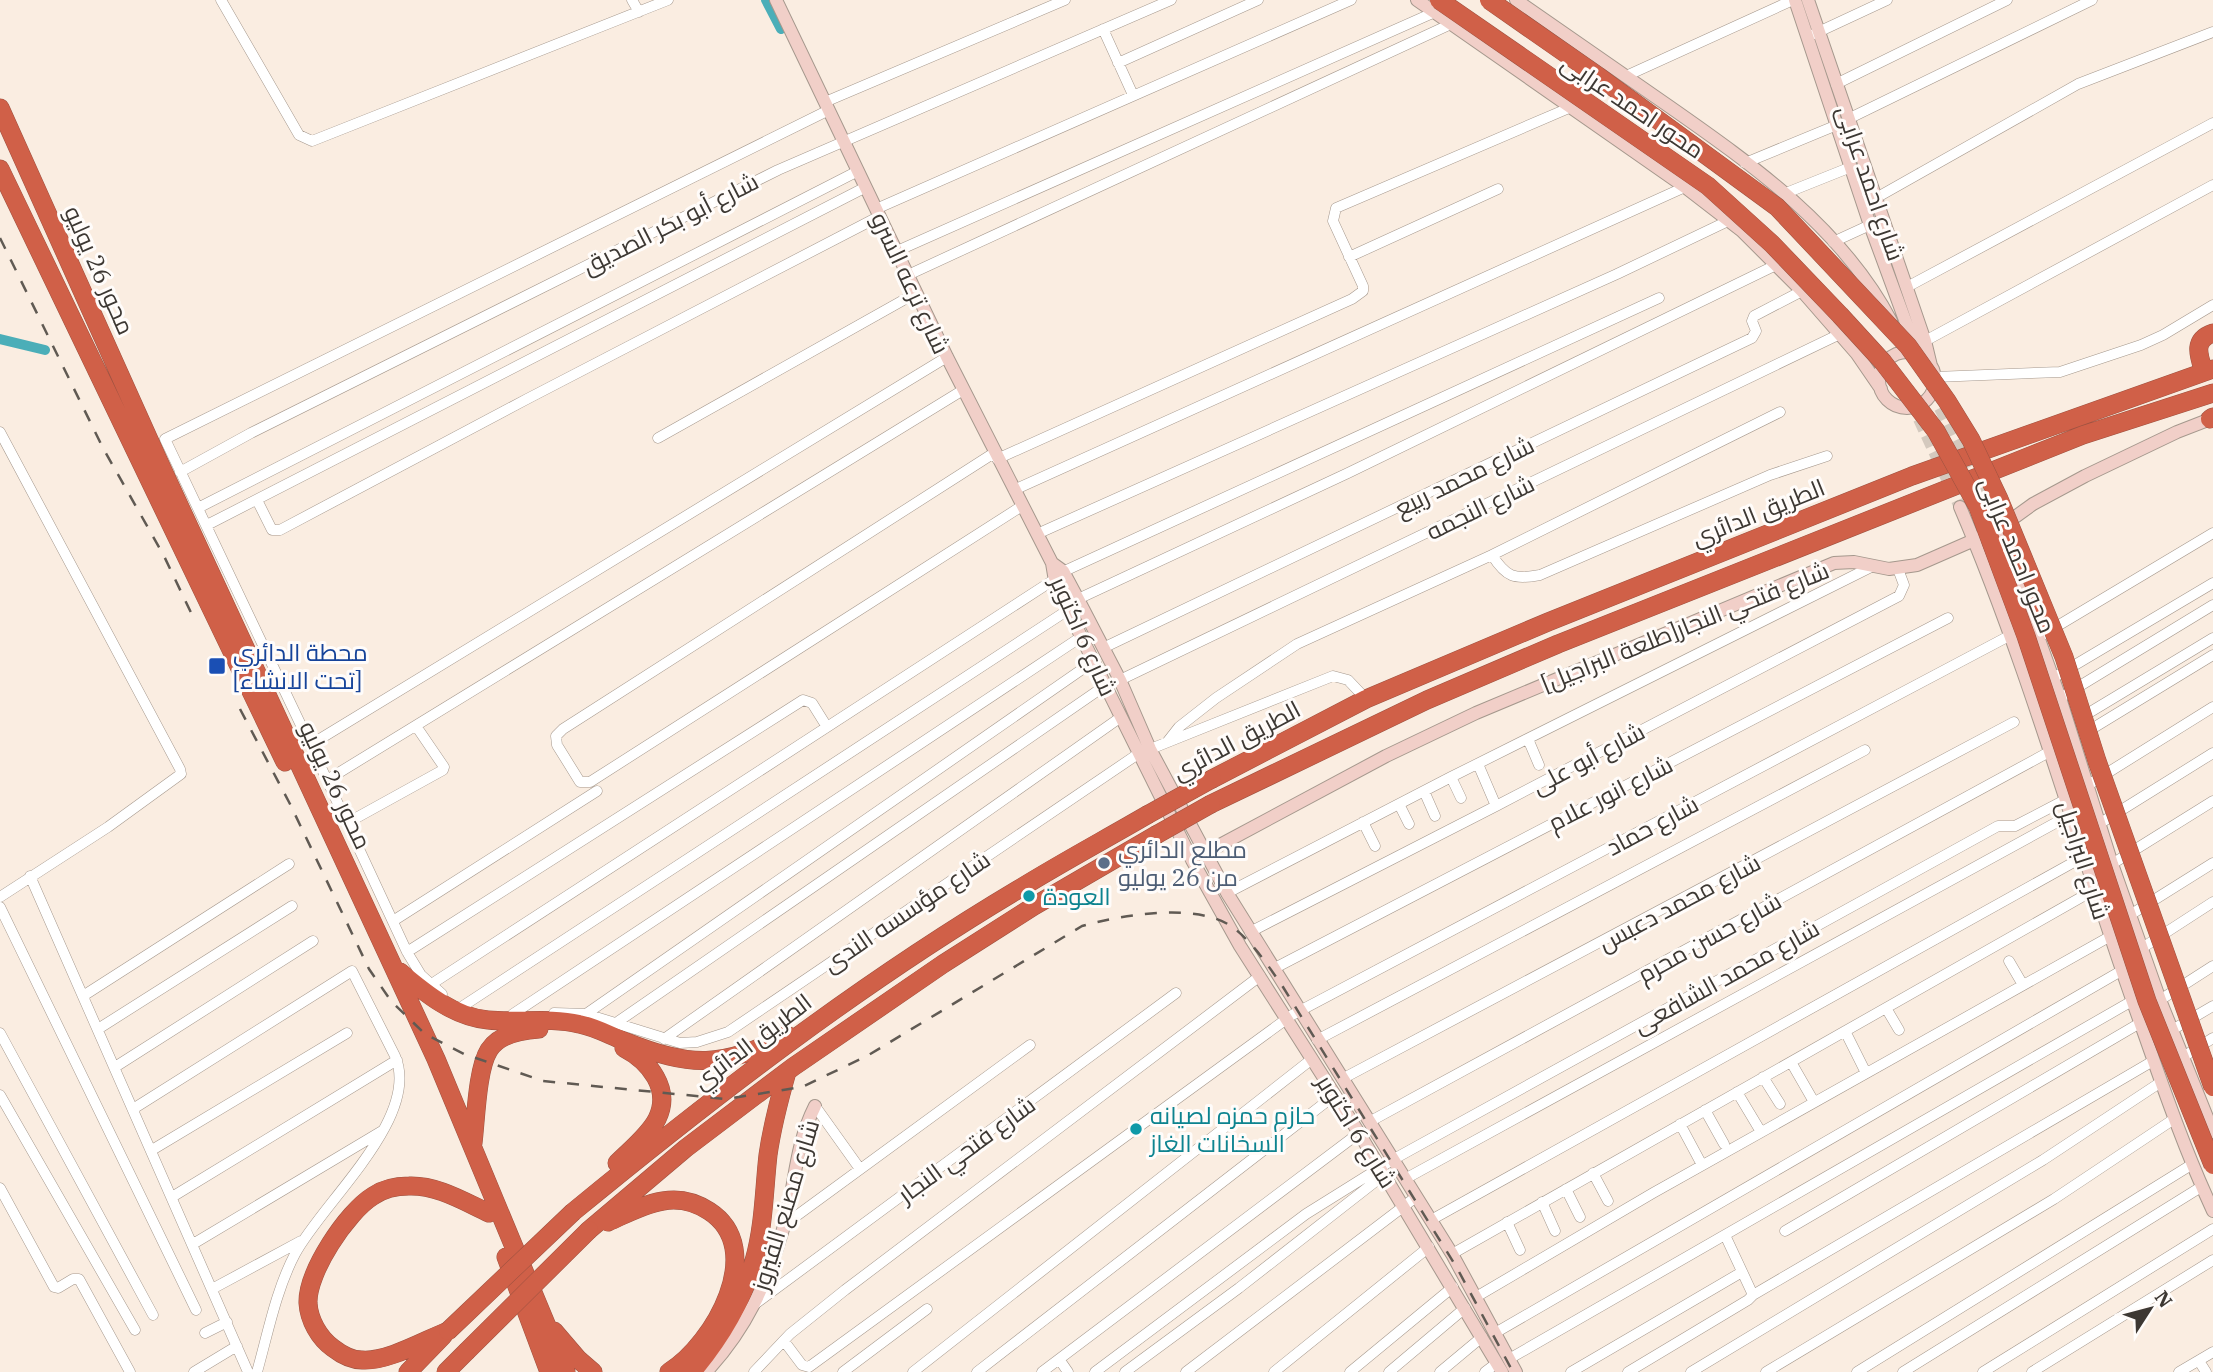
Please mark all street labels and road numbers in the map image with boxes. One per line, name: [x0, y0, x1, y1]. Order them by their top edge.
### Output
street label: محور احمد عرابى: [1555, 46, 1711, 166]
street label: شارع احمد عرابى: [1829, 101, 1912, 265]
street label: شارع أبو بكر الصديق: [576, 165, 764, 282]
street label: محور 26 يوليو: [57, 201, 143, 339]
street label: شارع ترعه السرو: [863, 207, 958, 359]
street label: شارع محمد ربيع: [1389, 428, 1540, 524]
street label: شارع النجمه: [1421, 467, 1540, 548]
street label: الطريق الدائري: [1687, 471, 1831, 556]
street label: محور احمد عرابى: [1972, 472, 2064, 638]
street label: شارع فتحي النجار[طلعة البراجيل]: [1537, 554, 1835, 702]
street label: شارع 6 اكتوبر: [1042, 569, 1125, 701]
street label: الطريق الدائري: [1166, 693, 1307, 790]
street label: شارع أبو على: [1526, 715, 1651, 802]
street label: محور 26 يوليو: [292, 716, 380, 854]
street label: شارع انور علام: [1542, 748, 1678, 839]
street label: شارع حماد: [1600, 787, 1704, 864]
street label: شارع البراجيل: [2049, 797, 2118, 924]
street label: شارع مؤسسه الندى: [816, 843, 997, 980]
street label: شارع محمد دعبس: [1592, 846, 1766, 959]
street label: شارع حسن محرم: [1631, 884, 1787, 991]
street label: شارع محمد الشافعى: [1627, 911, 1825, 1041]
street label: الطريق الدائري: [686, 986, 820, 1099]
street label: شارع 6 اكتوبر: [1308, 1067, 1404, 1194]
street label: شارع فتحي النجار: [889, 1088, 1044, 1214]
street label: شارع مصنع الفيروز: [743, 1115, 827, 1297]

